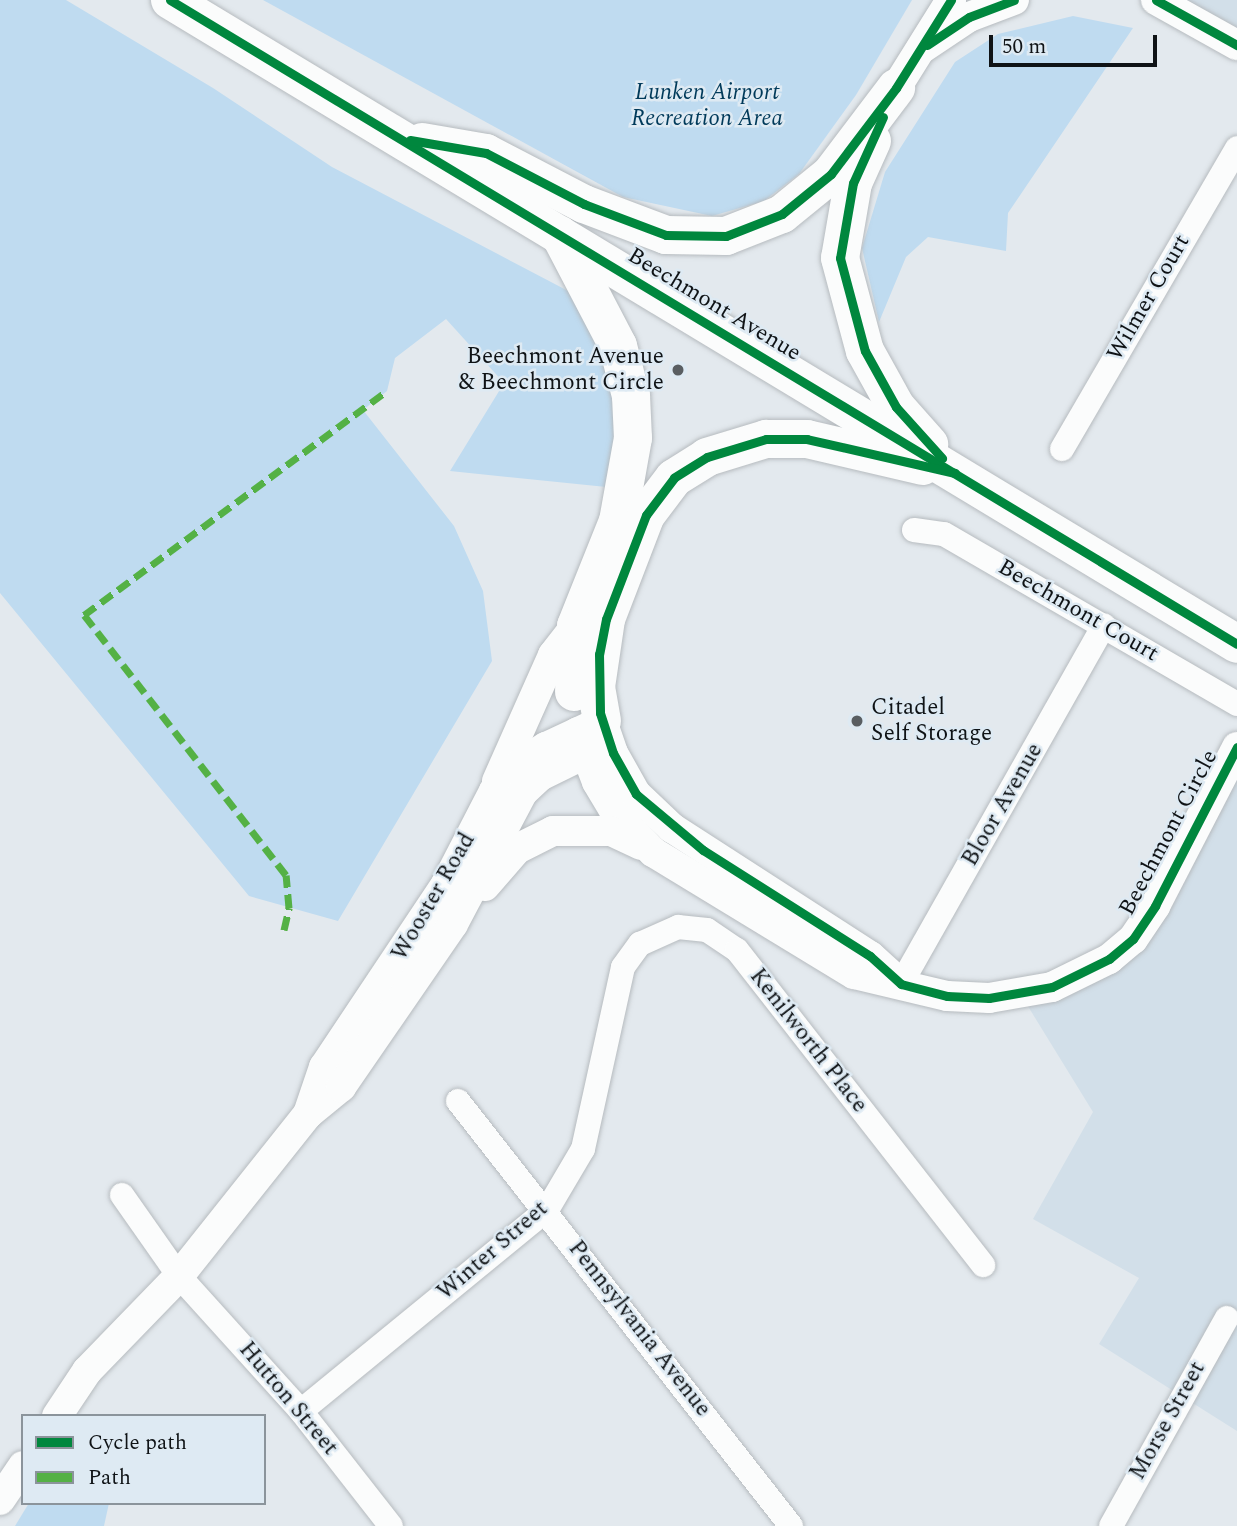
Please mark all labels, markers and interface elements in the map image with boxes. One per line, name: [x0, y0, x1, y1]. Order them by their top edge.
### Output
scale bar: [992, 21, 1160, 65]
text: 50 m: [1002, 31, 1046, 63]
park label: Lunken Airport Recreation Area: [631, 79, 783, 133]
street label: Wilmer Court: [1102, 230, 1196, 366]
street label: Beechmont Avenue: [622, 242, 806, 368]
place label: Beechmont Avenue & Beechmont Circle: [459, 343, 664, 397]
marker: Beechmont Avenue & Beechmont Circle: [670, 362, 686, 378]
street label: Beechmont Court: [993, 554, 1163, 668]
place label: Citadel Self Storage: [871, 694, 992, 748]
marker: Citadel Self Storage: [849, 713, 865, 729]
street label: Bloor Avenue: [957, 739, 1049, 871]
street label: Beechmont Circle: [1114, 746, 1224, 920]
street label: Wooster Road: [386, 828, 482, 966]
street label: Kenilworth Place: [743, 963, 873, 1119]
street label: Winter Street: [432, 1196, 554, 1306]
street label: Pennsylvania Avenue: [562, 1236, 716, 1422]
street label: Hutton Street: [233, 1337, 343, 1461]
street label: Morse Street: [1124, 1357, 1212, 1485]
legend: [21, 1414, 266, 1505]
text: Cycle path: [88, 1427, 187, 1459]
text: Path: [88, 1462, 131, 1494]

